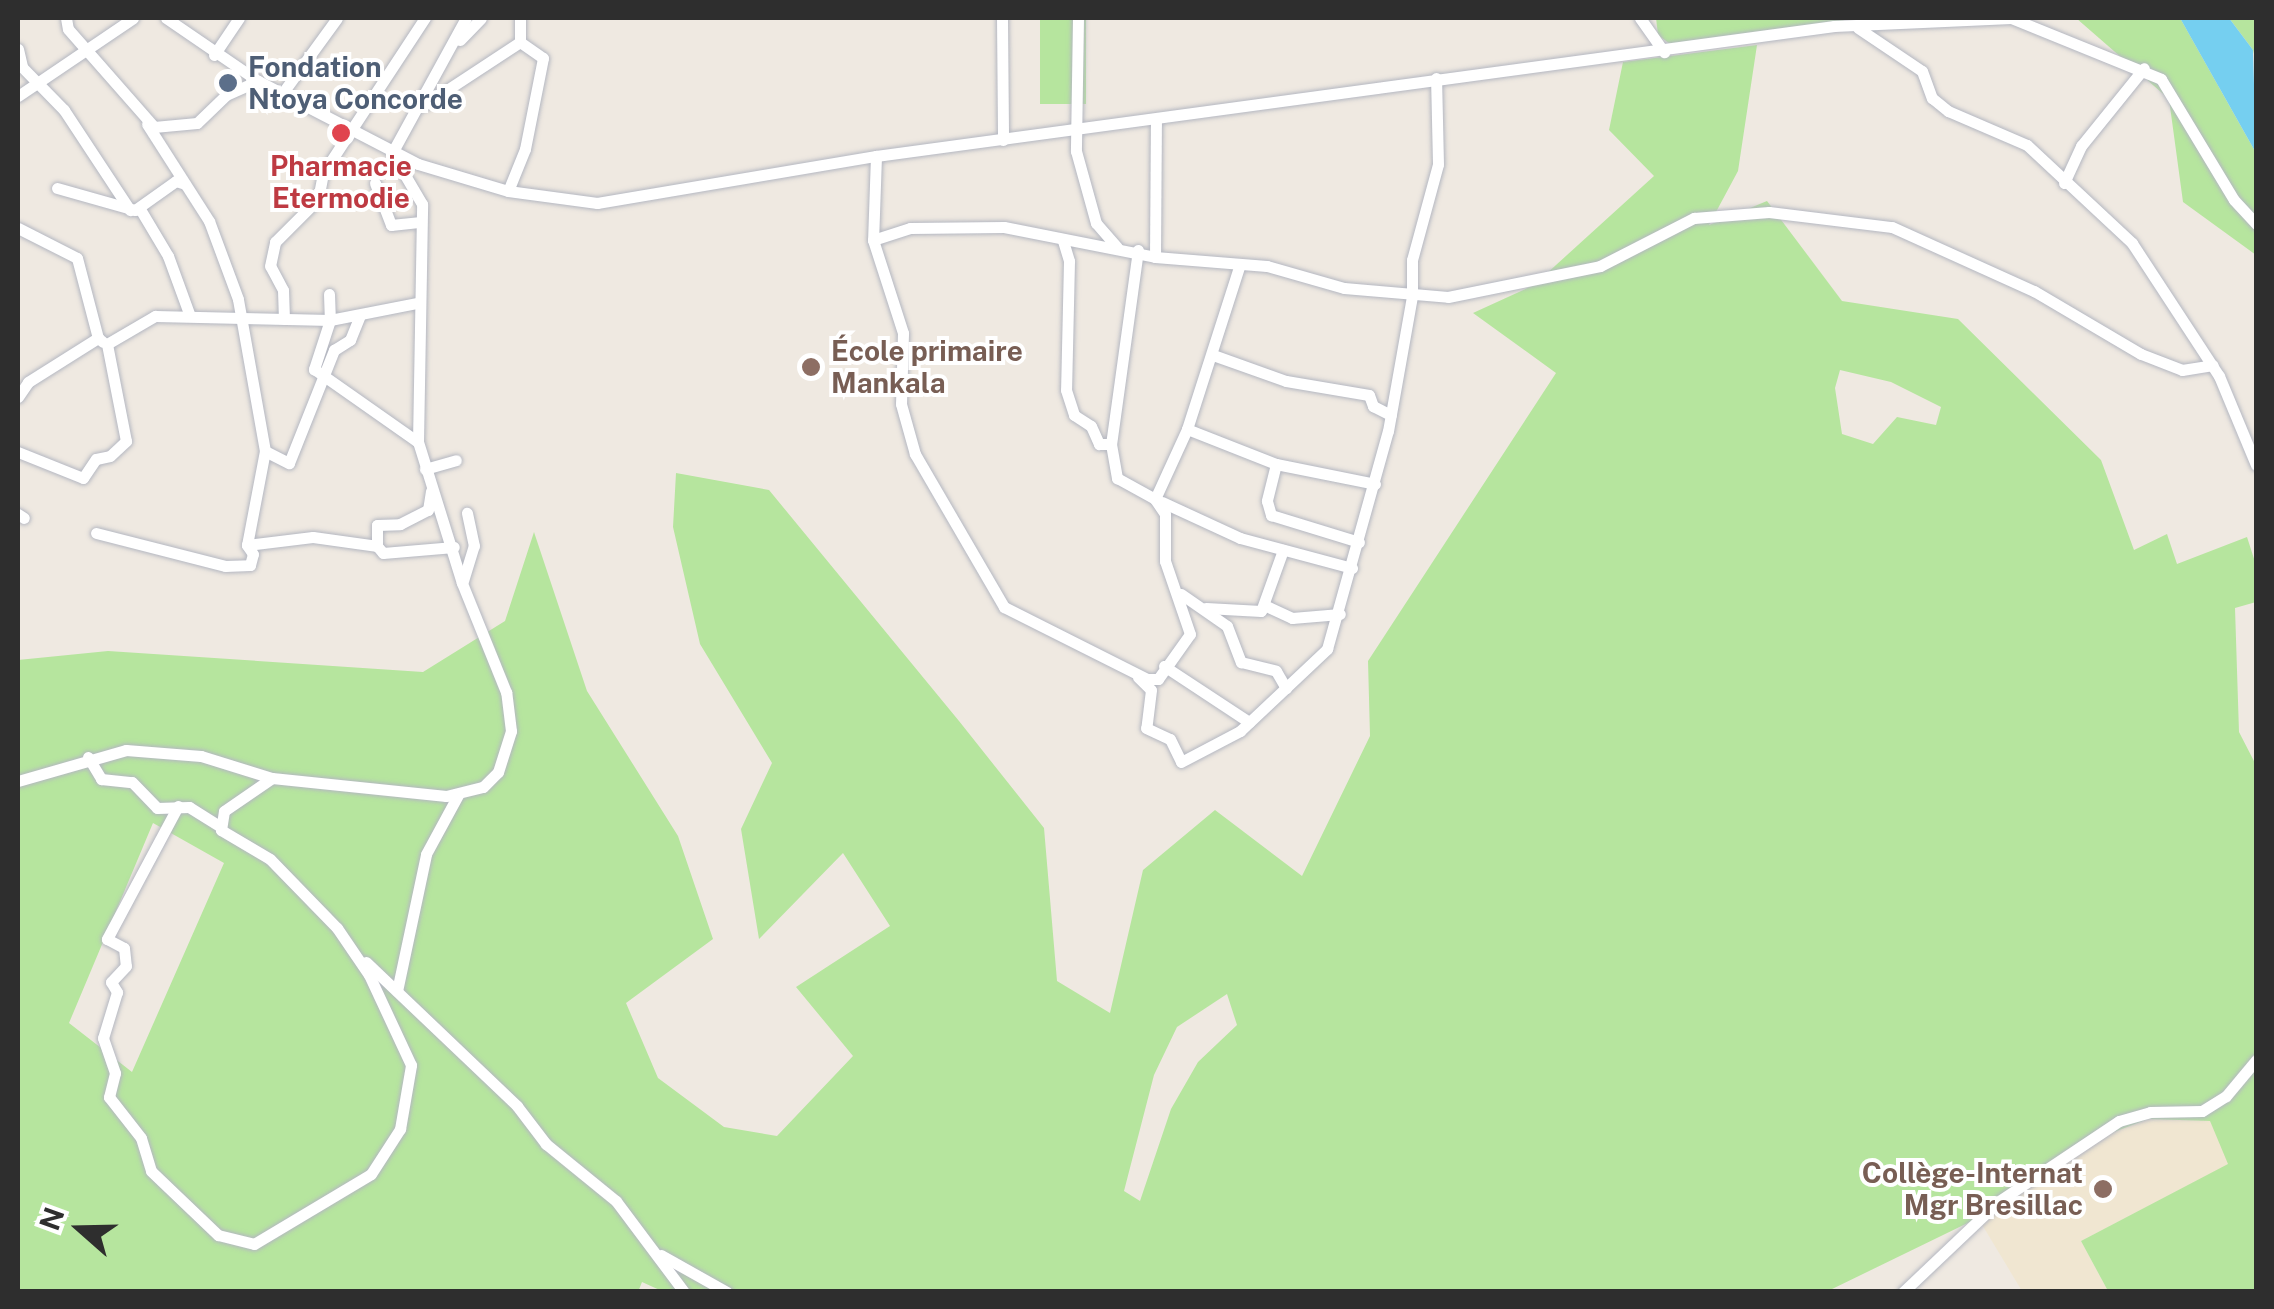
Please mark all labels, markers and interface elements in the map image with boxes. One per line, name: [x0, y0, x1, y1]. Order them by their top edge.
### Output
place label: Fondation Ntoya Concorde: [248, 50, 463, 116]
marker: Fondation Ntoya Concorde: [217, 72, 239, 94]
marker: Pharmacie Etermodie: [330, 122, 352, 144]
place label: Pharmacie Etermodie: [270, 149, 412, 215]
place label: École primaire Mankala: [831, 334, 1023, 400]
marker: École primaire Mankala: [800, 356, 822, 378]
place label: Collège-Internat Mgr Bresillac: [1862, 1156, 2083, 1222]
marker: Collège-Internat Mgr Bresillac: [2092, 1178, 2114, 1200]
north arrow: [30, 1179, 130, 1279]
text: N: [32, 1203, 71, 1235]

